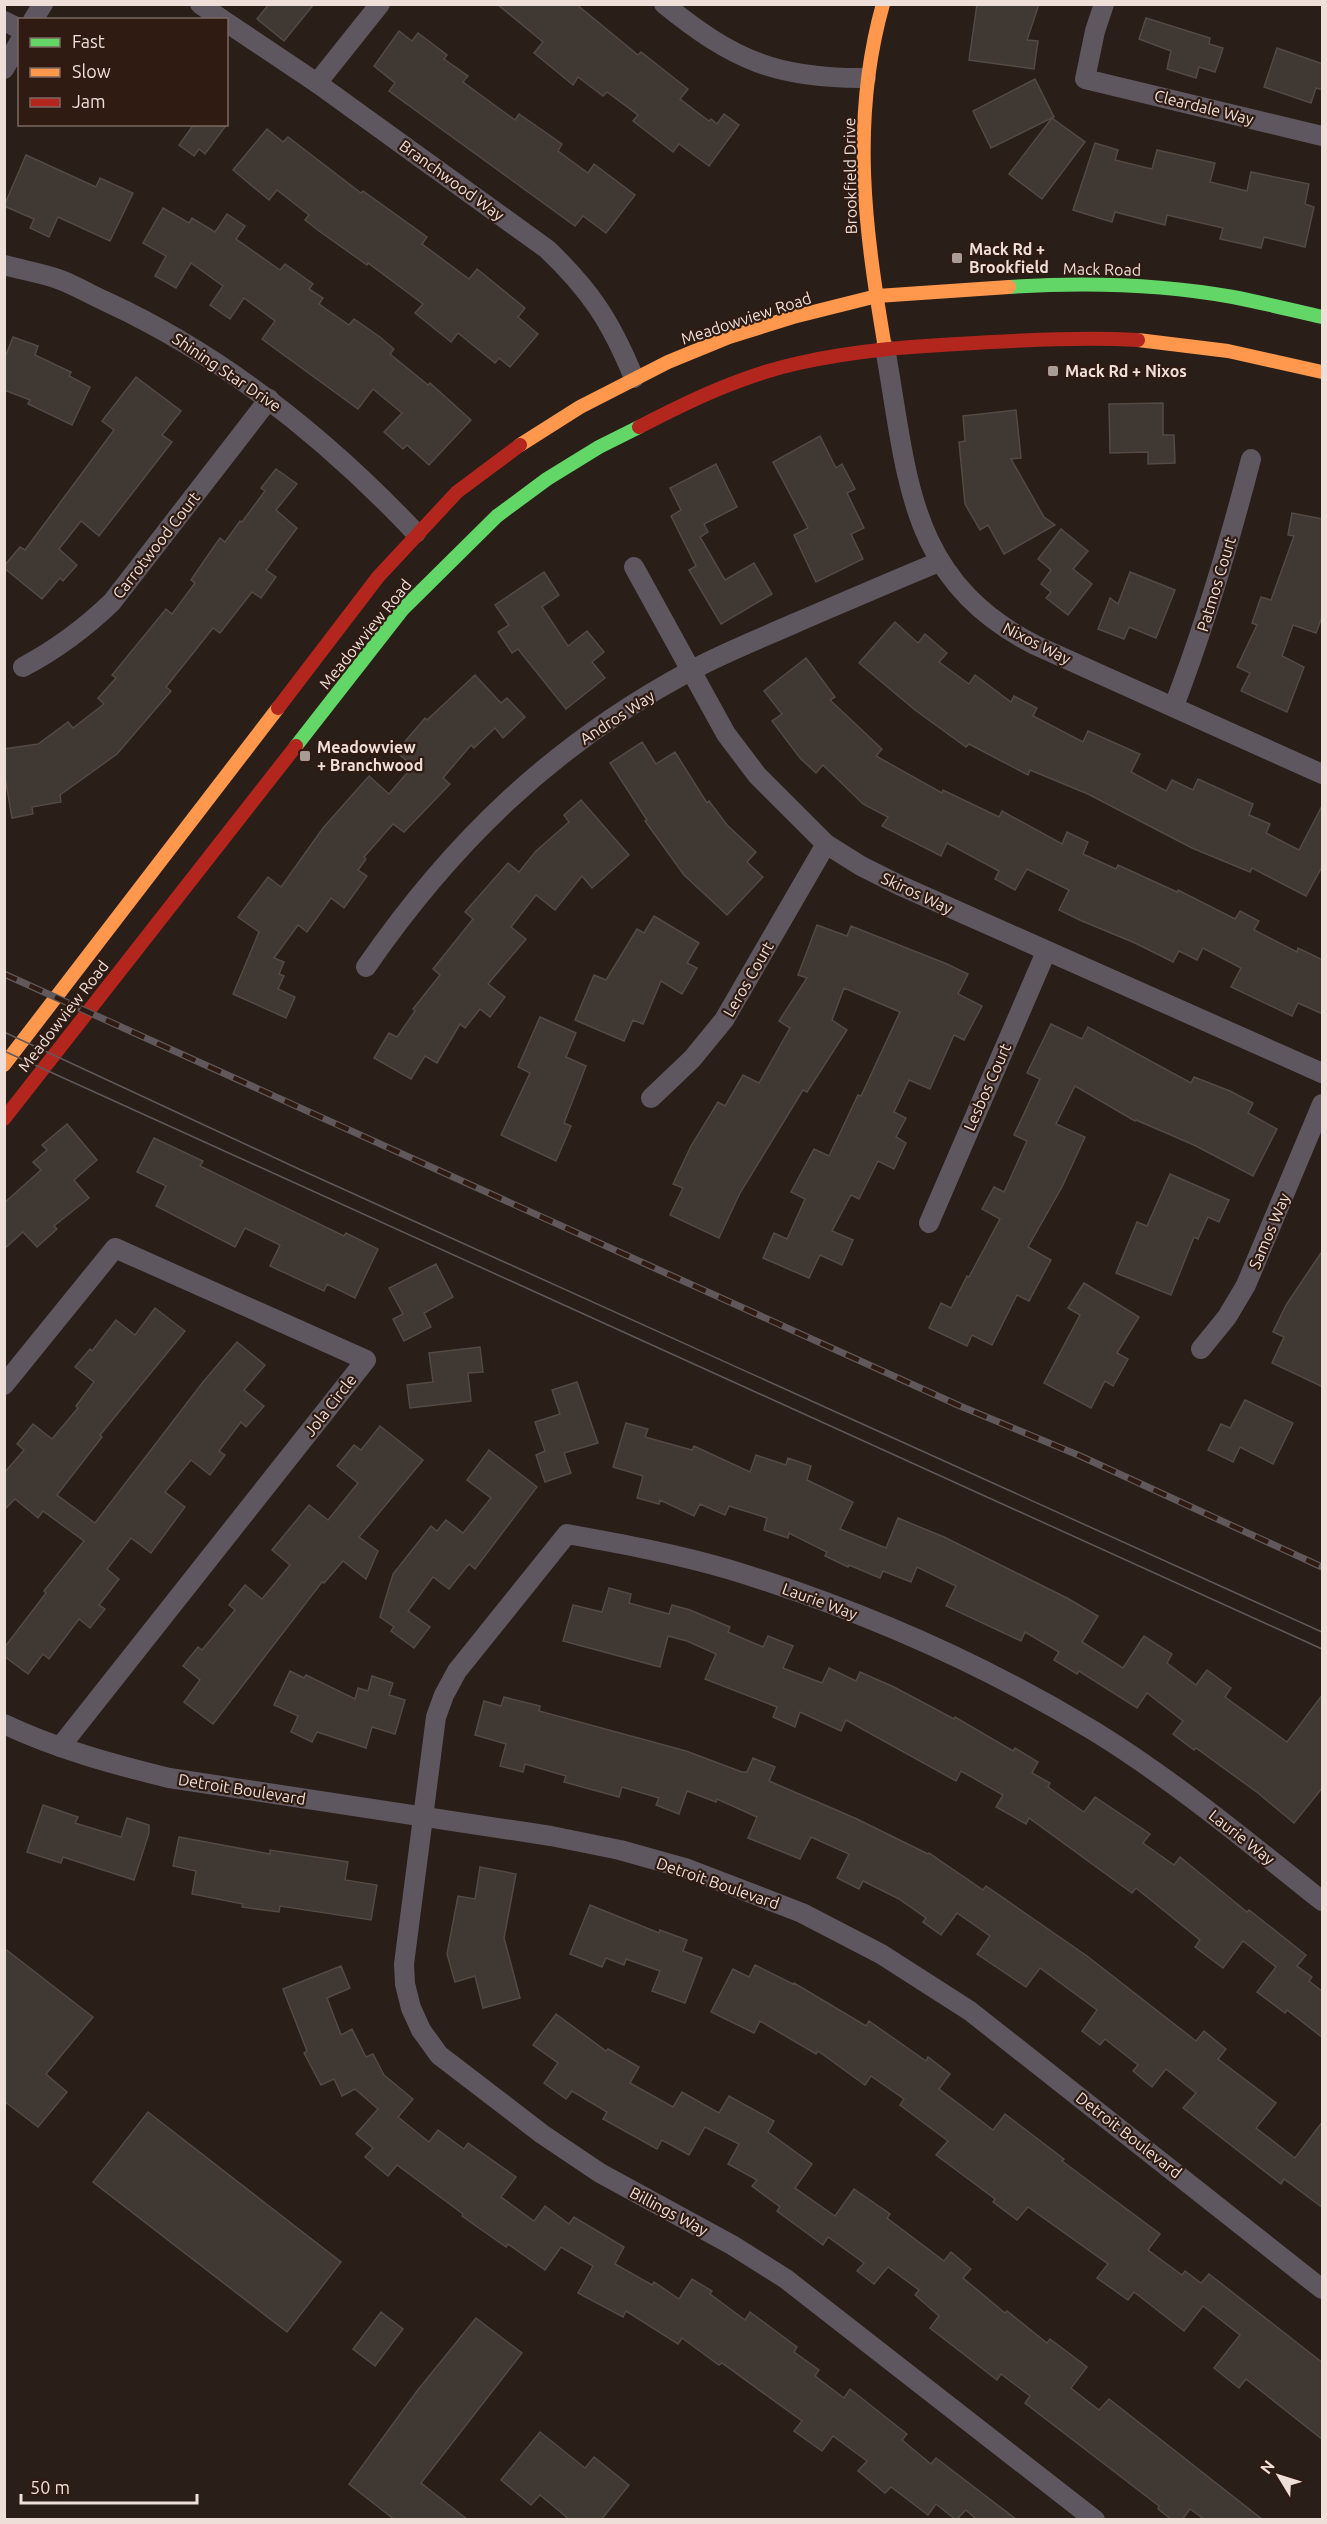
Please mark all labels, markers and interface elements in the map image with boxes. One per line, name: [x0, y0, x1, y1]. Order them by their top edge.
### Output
legend: [18, 18, 228, 126]
text: Fast: [72, 31, 105, 51]
text: Slow: [72, 61, 111, 81]
street label: Cleardale Way: [1152, 86, 1256, 128]
text: Jam: [72, 91, 106, 111]
street label: Brookfield Drive: [840, 117, 860, 235]
street label: Branchwood Way: [396, 136, 508, 224]
place label: Mack Rd + Brookfield: [969, 240, 1049, 276]
marker: Mack Rd + Brookfield: [950, 251, 964, 265]
street label: Mack Road: [1063, 259, 1141, 279]
street label: Meadowview Road: [679, 288, 813, 348]
street label: Shining Star Drive: [169, 329, 285, 415]
place label: Mack Rd + Nixos: [1065, 362, 1187, 380]
marker: Mack Rd + Nixos: [1046, 364, 1060, 378]
street label: Carrotwood Court: [109, 487, 204, 602]
street label: Patmos Court: [1193, 534, 1239, 634]
street label: Meadowview Road: [315, 576, 415, 692]
street label: Nixos Way: [1000, 618, 1074, 668]
street label: Andros Way: [576, 686, 658, 748]
place label: Meadowview + Branchwood: [317, 738, 423, 774]
marker: Meadowview + Branchwood: [298, 749, 312, 763]
street label: Skiros Way: [878, 869, 956, 917]
street label: Leros Court: [719, 938, 777, 1020]
street label: Meadowview Road: [14, 957, 112, 1075]
street label: Lesbos Court: [960, 1040, 1015, 1134]
street label: Samos Way: [1245, 1190, 1293, 1272]
street label: Jola Circle: [300, 1370, 360, 1440]
street label: Laurie Way: [780, 1579, 860, 1623]
street label: Detroit Boulevard: [177, 1770, 307, 1808]
street label: Laurie Way: [1206, 1806, 1279, 1868]
street label: Detroit Boulevard: [654, 1854, 782, 1912]
street label: Detroit Boulevard: [1073, 2088, 1185, 2182]
street label: Billings Way: [627, 2183, 711, 2239]
north arrow: [1249, 2446, 1309, 2506]
text: N: [1256, 2457, 1278, 2477]
scale bar: [21, 2467, 196, 2505]
text: 50 m: [30, 2477, 70, 2497]

